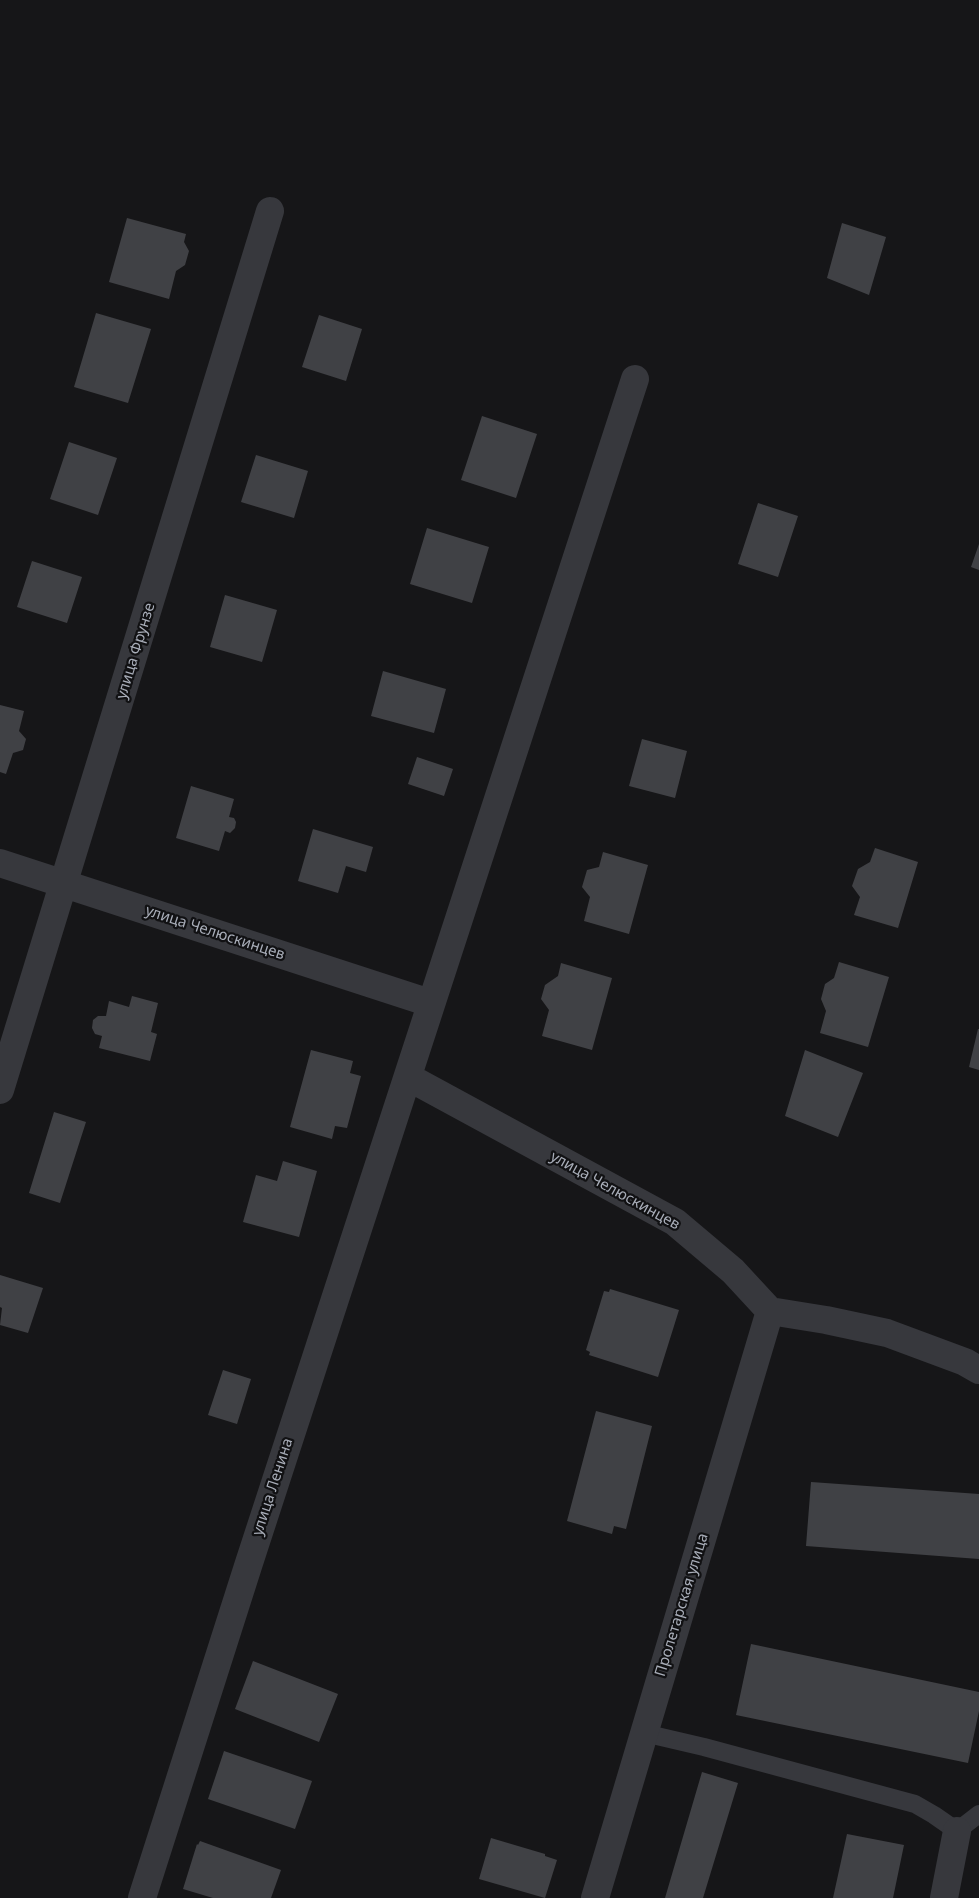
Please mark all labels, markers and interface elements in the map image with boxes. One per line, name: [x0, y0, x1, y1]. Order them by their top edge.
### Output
street label: улица Фрунзе: [113, 601, 159, 701]
street label: улица Челюскинцев: [143, 902, 287, 964]
street label: улица Челюскинцев: [547, 1148, 683, 1234]
street label: улица Ленина: [249, 1436, 297, 1538]
street label: Пролетарская улица: [652, 1531, 712, 1679]

